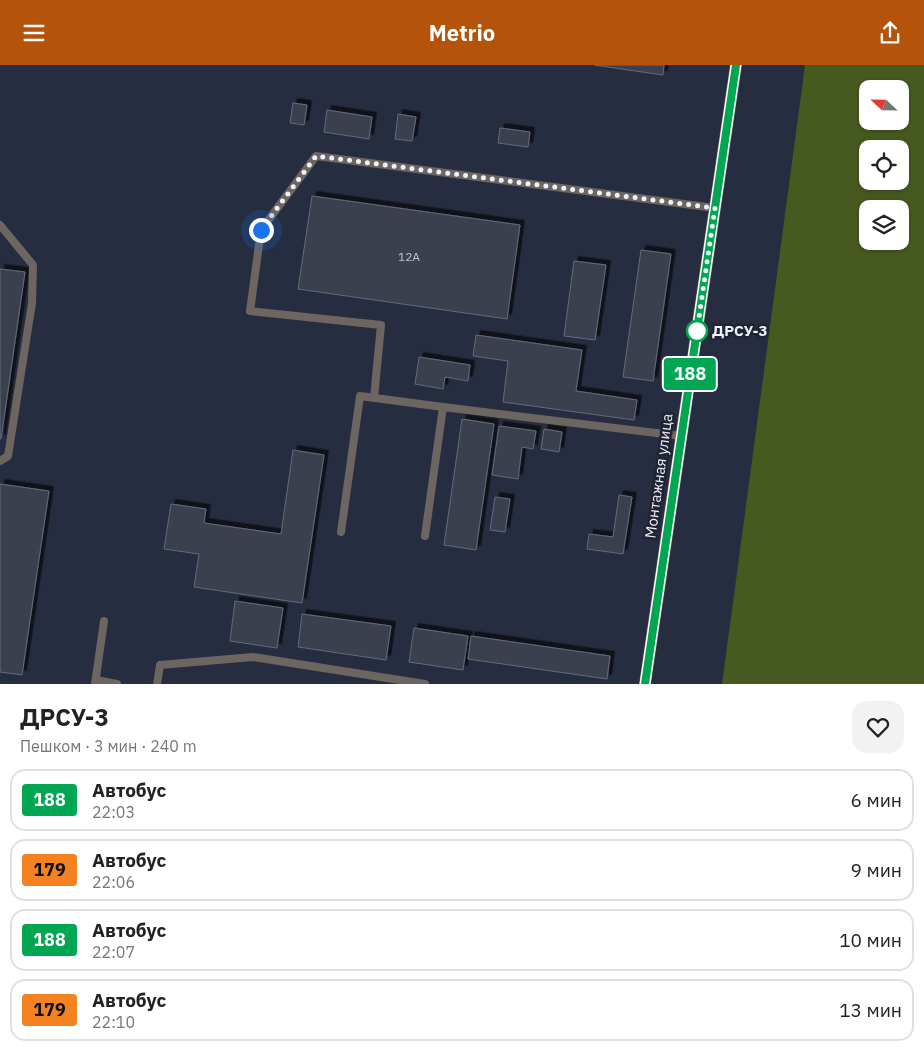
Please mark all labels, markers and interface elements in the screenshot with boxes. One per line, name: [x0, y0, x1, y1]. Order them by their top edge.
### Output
text: Metrio: [429, 18, 495, 47]
icon: menu: [20, 19, 48, 47]
icon: share: [876, 19, 904, 47]
north arrow: [859, 80, 909, 130]
map controls: [859, 80, 909, 250]
button: locate: [859, 140, 909, 190]
button: layers: [859, 200, 909, 250]
your location: [249, 218, 274, 243]
house number: 12А: [398, 249, 420, 264]
marker: ДРСУ-3: [686, 320, 708, 342]
place label: ДРСУ-3: [712, 321, 768, 340]
line badge: 188: [661, 358, 719, 390]
text: 188: [674, 362, 706, 385]
street label: Монтажная улица: [640, 412, 677, 540]
text: ДРСУ-3: [20, 701, 109, 733]
button: heart: [852, 701, 904, 753]
text: Пешком · 3 мин · 240 m: [20, 736, 197, 756]
text: Автобус: [92, 778, 166, 802]
text: 188: [33, 788, 66, 811]
text: 6 мин: [851, 788, 902, 812]
text: 22:03: [92, 802, 135, 822]
text: Автобус: [92, 848, 166, 872]
text: 179: [33, 858, 66, 881]
text: 9 мин: [851, 858, 902, 882]
text: 22:06: [92, 872, 135, 892]
text: Автобус: [92, 918, 166, 942]
text: 188: [33, 928, 66, 951]
text: 10 мин: [839, 928, 902, 952]
text: 22:07: [92, 942, 135, 962]
text: Автобус: [92, 988, 166, 1012]
text: 179: [33, 998, 66, 1021]
text: 13 мин: [839, 998, 902, 1022]
text: 22:10: [92, 1012, 135, 1032]

